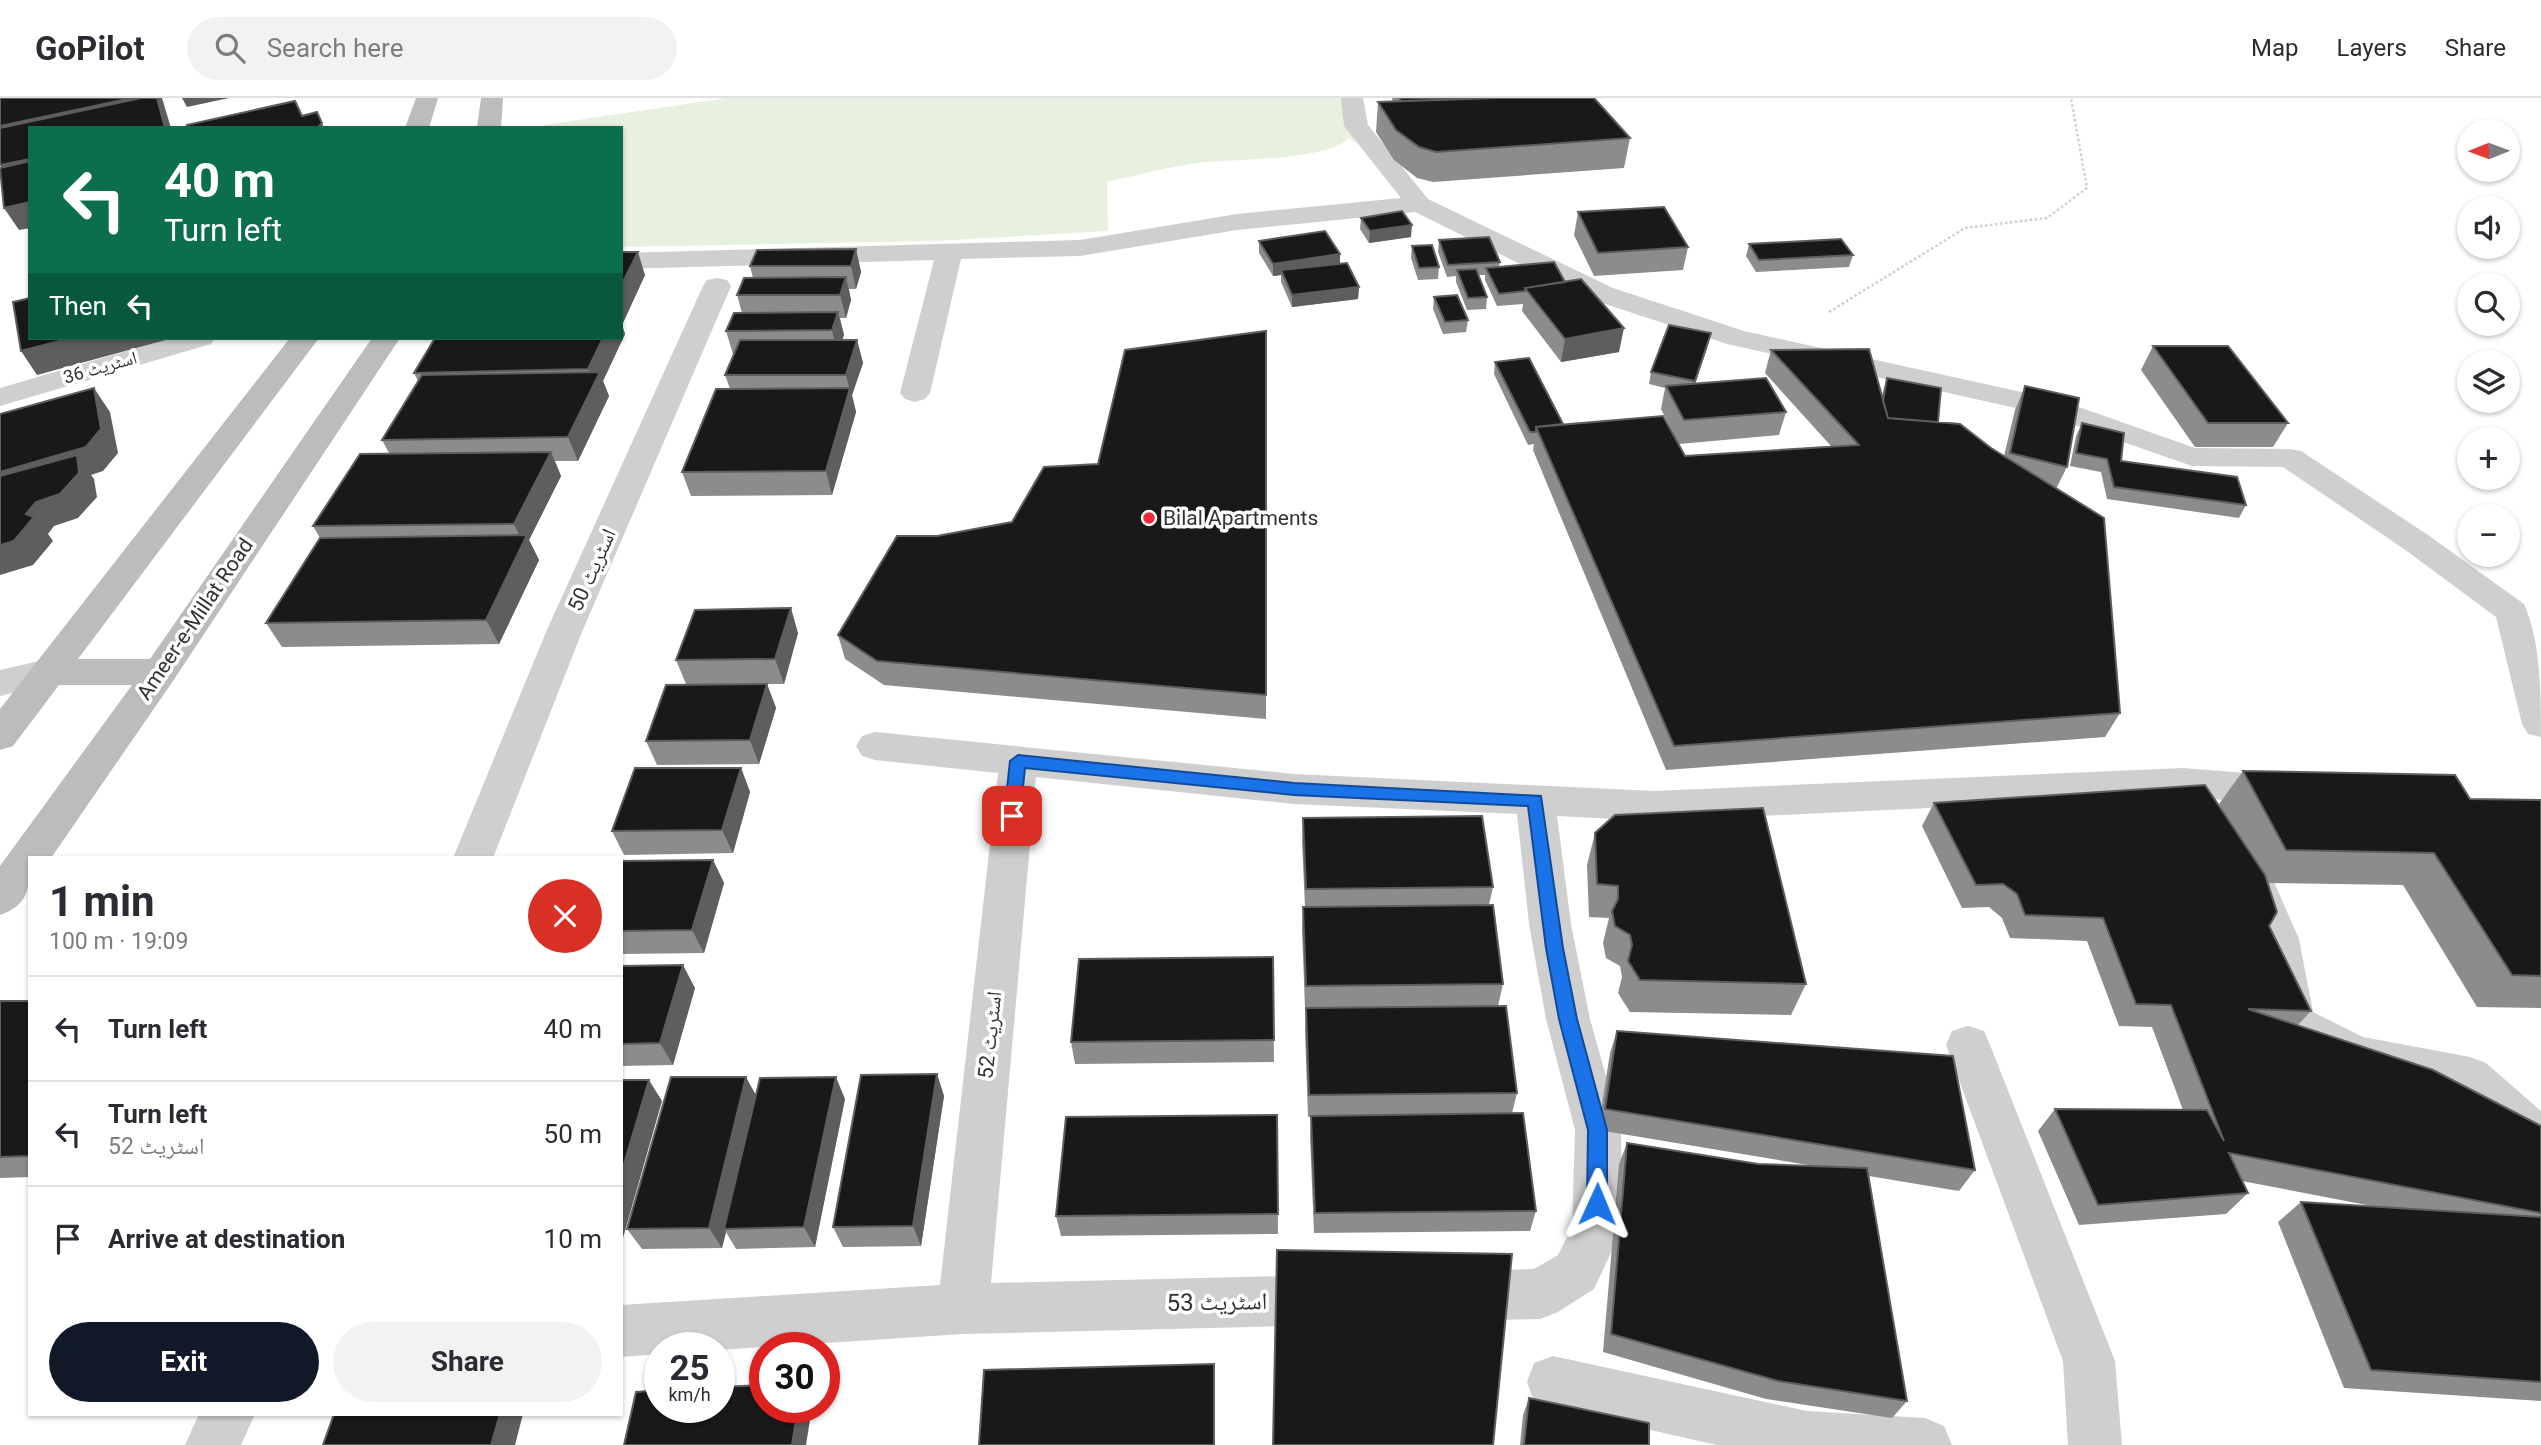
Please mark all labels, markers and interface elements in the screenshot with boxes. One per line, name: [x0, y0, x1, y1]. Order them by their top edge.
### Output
search box: [187, 17, 677, 80]
text: GoPilot: [35, 29, 145, 68]
icon: search: [211, 29, 249, 67]
text: Search here: [267, 33, 403, 63]
text: Map: [2251, 34, 2299, 62]
text: Layers: [2337, 34, 2407, 62]
text: Share: [2445, 34, 2506, 62]
north arrow: [2457, 119, 2520, 182]
map controls: [2457, 119, 2520, 567]
text: 40 m: [164, 152, 275, 209]
icon: left: [49, 154, 140, 245]
button: sound: [2457, 196, 2520, 259]
text: Turn left: [164, 211, 282, 249]
button: search: [2457, 273, 2520, 336]
icon: left: [121, 287, 159, 325]
text: Then: [49, 291, 107, 321]
street label: اسٹریٹ 36: [61, 347, 139, 388]
button: layers: [2457, 350, 2520, 413]
button: +: [2457, 427, 2520, 490]
button: −: [2457, 504, 2520, 567]
place label: Bilal Apartments: [1163, 506, 1318, 530]
marker: Bilal Apartments: [1141, 510, 1157, 526]
street label: اسٹریٹ 50: [563, 525, 621, 615]
street label: Ameer-e-Millat Road: [132, 534, 258, 704]
pin: [982, 786, 1042, 846]
icon: arrive: [993, 797, 1031, 835]
text: 1 min: [49, 877, 155, 926]
button: close: [528, 879, 602, 953]
text: 100 m · 19:09: [49, 928, 188, 955]
street label: اسٹریٹ 52: [973, 990, 1007, 1080]
icon: left: [49, 1010, 87, 1048]
text: Turn left: [108, 1014, 207, 1044]
text: 40 m: [544, 1014, 602, 1044]
text: Turn left: [108, 1099, 207, 1129]
icon: left: [49, 1115, 87, 1153]
text: 50 m: [544, 1119, 602, 1149]
text: اسٹریٹ 52: [108, 1133, 204, 1160]
position arrow: [1560, 1167, 1634, 1241]
icon: arrive: [49, 1220, 87, 1258]
text: Arrive at destination: [108, 1224, 345, 1254]
text: 10 m: [544, 1224, 602, 1254]
street label: اسٹریٹ 53: [1166, 1287, 1268, 1317]
button: Exit: [49, 1322, 319, 1402]
button: Share: [333, 1322, 602, 1402]
speed limit sign: 30: [749, 1332, 840, 1423]
text: 25: [669, 1348, 710, 1389]
text: km/h: [668, 1384, 711, 1405]

